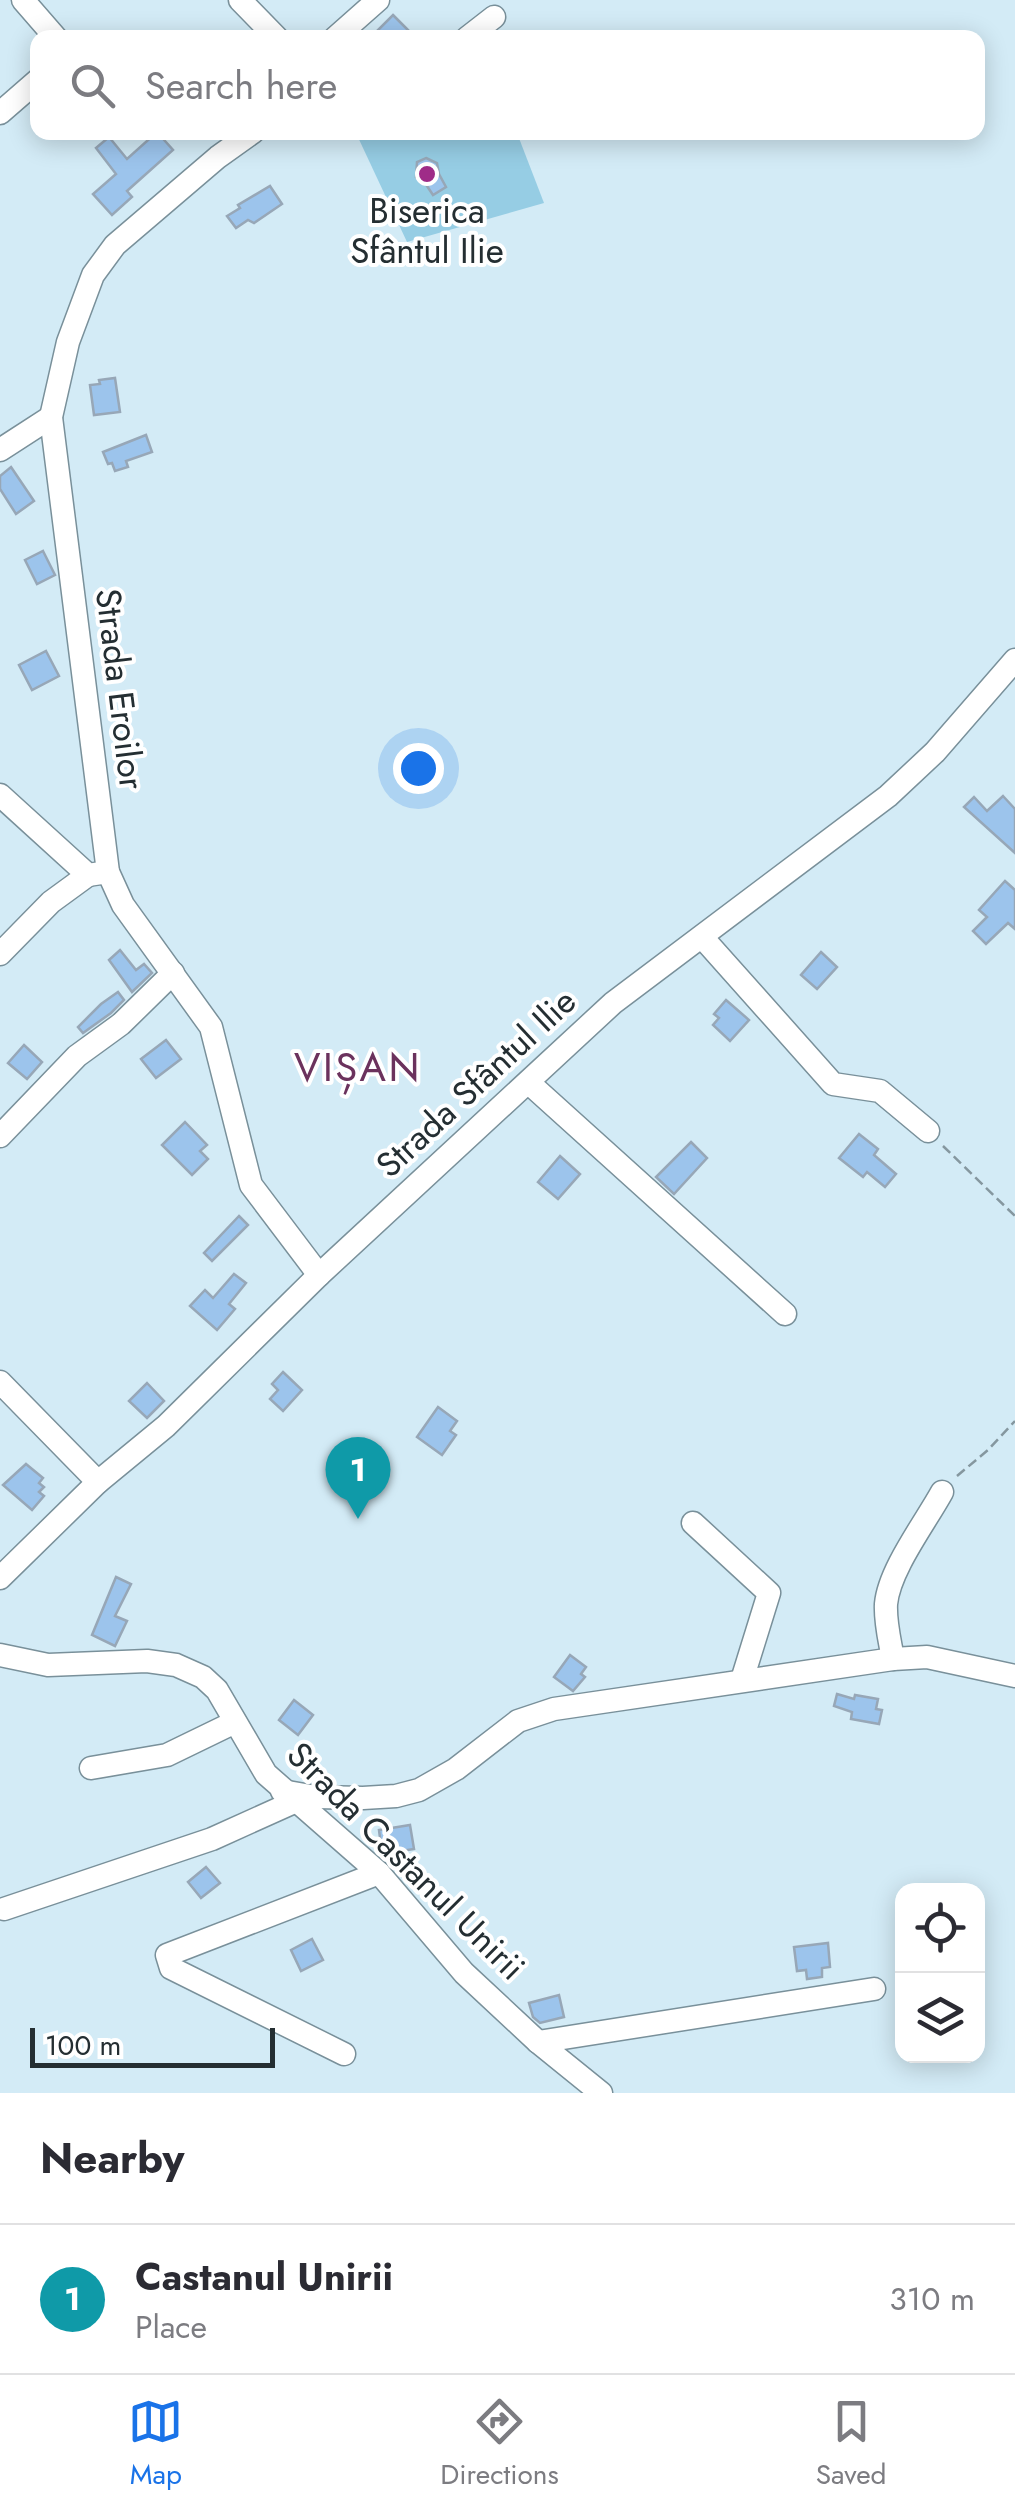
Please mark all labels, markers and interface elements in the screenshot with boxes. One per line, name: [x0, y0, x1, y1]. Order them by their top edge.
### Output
search box: [30, 30, 985, 140]
icon: search: [65, 58, 120, 113]
text: Search here: [145, 58, 337, 113]
marker: Biserica Sfântul Ilie: [416, 163, 438, 185]
place label: Biserica Sfântul Ilie: [350, 186, 504, 276]
street label: Strada Eroilor: [83, 586, 157, 792]
your location: [393, 743, 444, 794]
street label: Strada Sfântul Ilie: [365, 977, 587, 1189]
district label: VIȘAN: [294, 1038, 422, 1096]
pin: 1: [326, 1436, 390, 1519]
street label: Strada Castanul Unirii: [276, 1731, 536, 1991]
map controls: [895, 1883, 985, 2063]
button: locate: [895, 1883, 985, 1973]
button: layers: [895, 1973, 985, 2063]
scale bar: [30, 2023, 275, 2068]
text: 100 m: [45, 2025, 121, 2066]
text: Nearby: [40, 2128, 184, 2189]
text: Castanul Unirii: [135, 2249, 393, 2304]
text: 1: [64, 2276, 81, 2322]
text: 310 m: [889, 2276, 975, 2322]
text: Place: [135, 2304, 207, 2350]
tab: Map: [128, 2394, 183, 2495]
tab: Directions: [440, 2394, 559, 2495]
tab: Saved: [816, 2394, 887, 2495]

